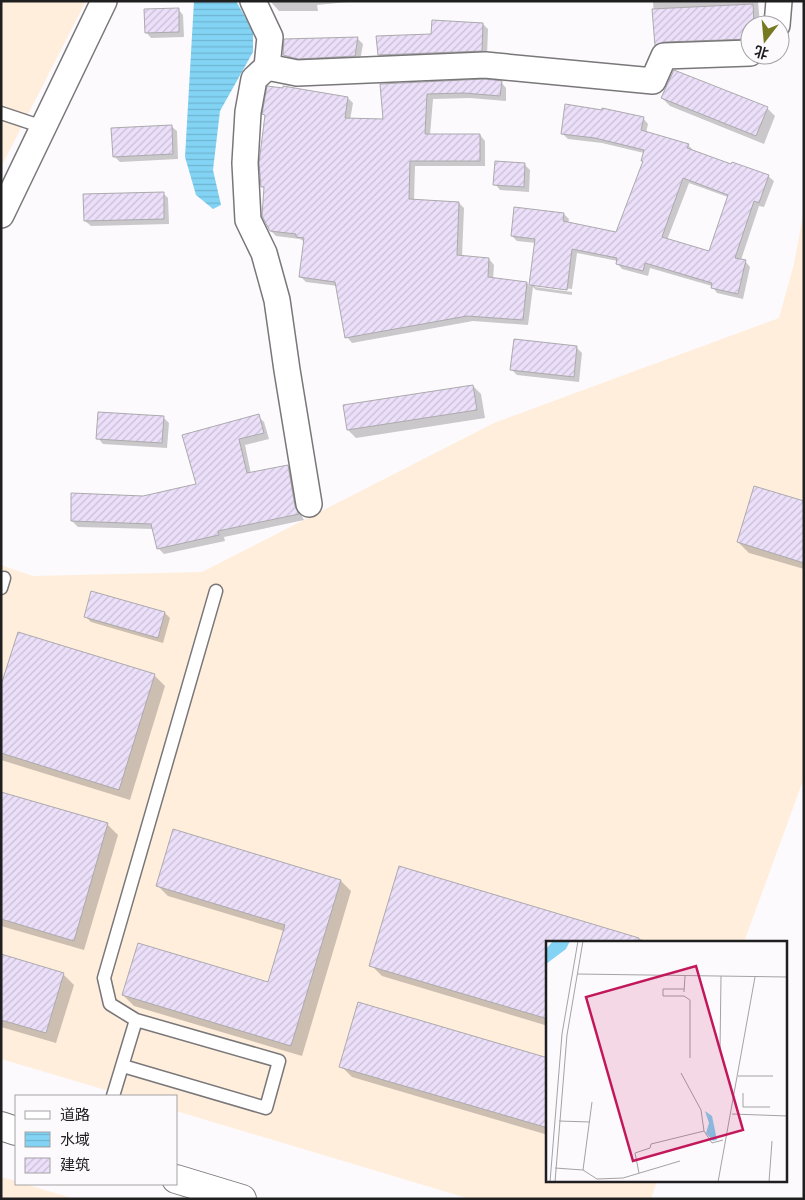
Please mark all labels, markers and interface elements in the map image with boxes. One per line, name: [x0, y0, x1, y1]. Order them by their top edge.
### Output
north arrow: [740, 15, 790, 65]
text: 北: [752, 43, 770, 62]
inset map: [546, 941, 788, 1182]
legend: [15, 1095, 178, 1185]
text: 道路: [60, 1107, 90, 1123]
text: 水域: [60, 1132, 90, 1148]
text: 建筑: [60, 1157, 90, 1173]

